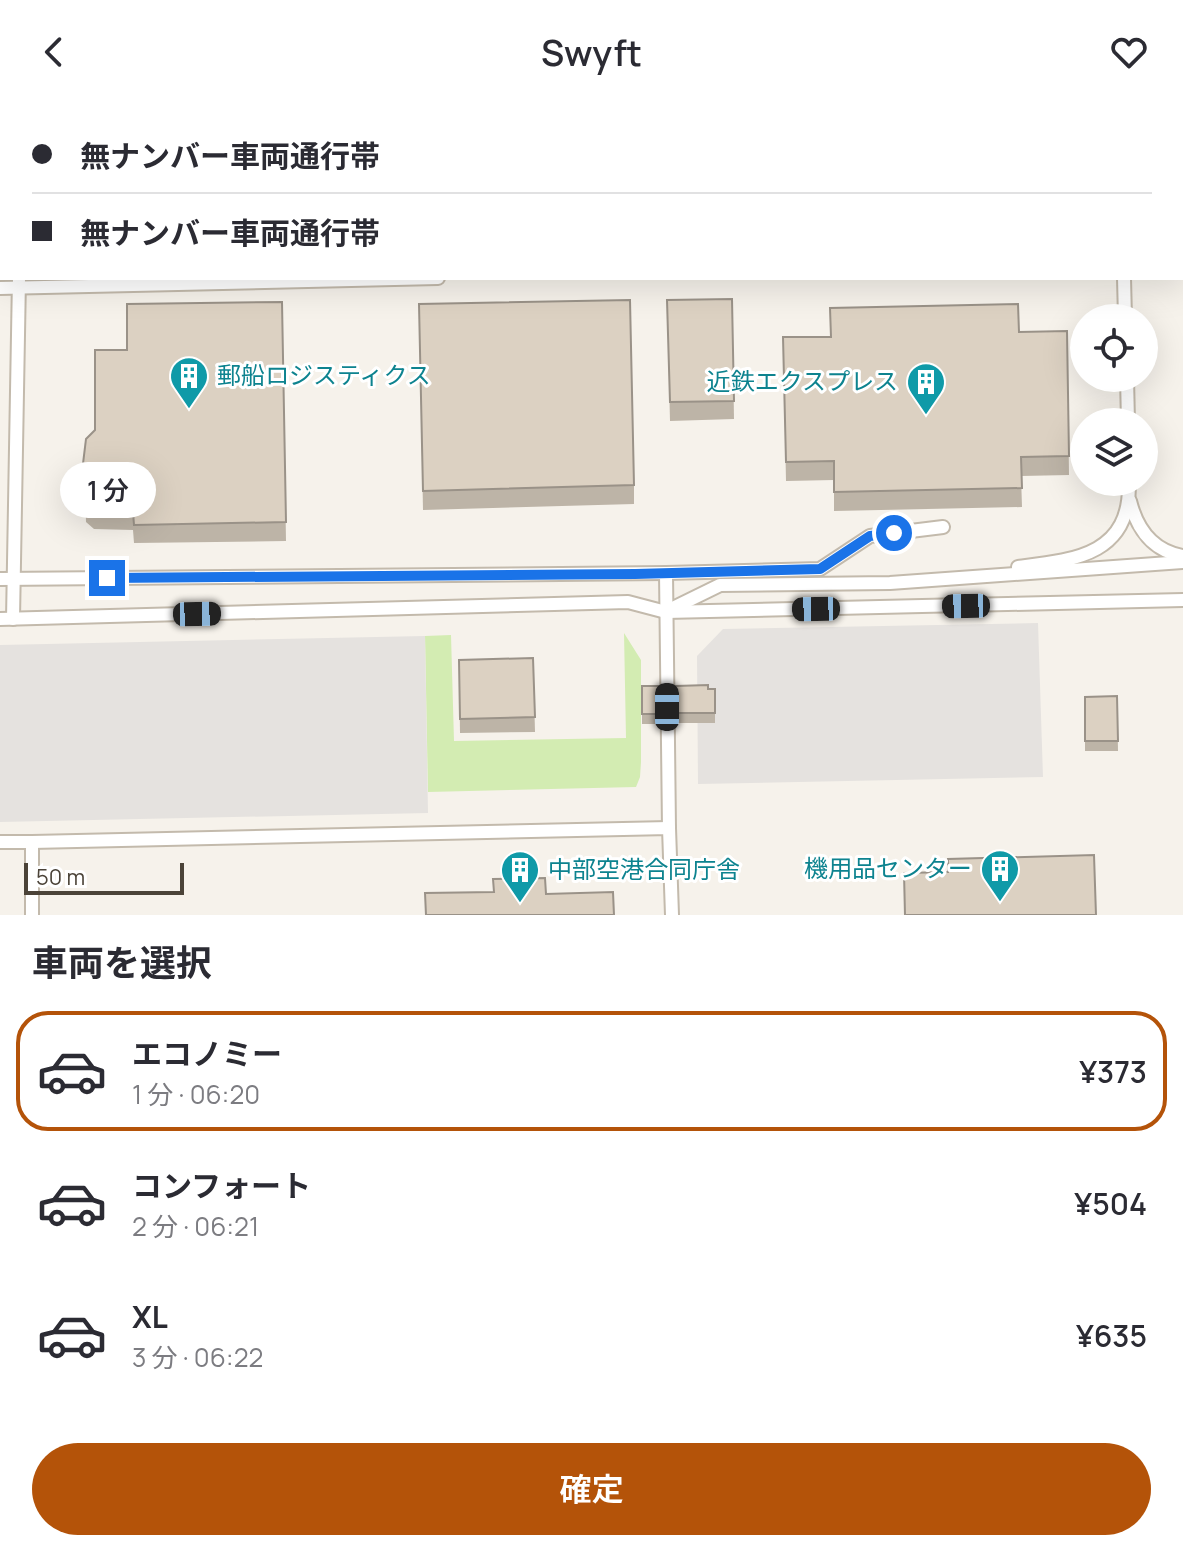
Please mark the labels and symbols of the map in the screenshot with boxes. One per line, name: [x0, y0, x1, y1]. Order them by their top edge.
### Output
building icon: 郵船ロジスティクス: [168, 355, 210, 410]
place label: 郵船ロジスティクス: [217, 358, 431, 391]
building icon: 近鉄エクスプレス: [905, 361, 947, 416]
place label: 近鉄エクスプレス: [707, 364, 898, 397]
callout: 1 分: [59, 462, 155, 518]
route start: [876, 515, 912, 551]
route end: [89, 560, 125, 596]
car: [942, 594, 990, 618]
car: [792, 597, 840, 621]
car: [173, 602, 221, 626]
car: [655, 683, 679, 731]
building icon: 機用品センター: [979, 848, 1021, 903]
building icon: 中部空港合同庁舎: [499, 849, 541, 904]
place label: 機用品センター: [804, 851, 972, 884]
place label: 中部空港合同庁舎: [548, 852, 740, 885]
scale bar: [24, 859, 184, 895]

